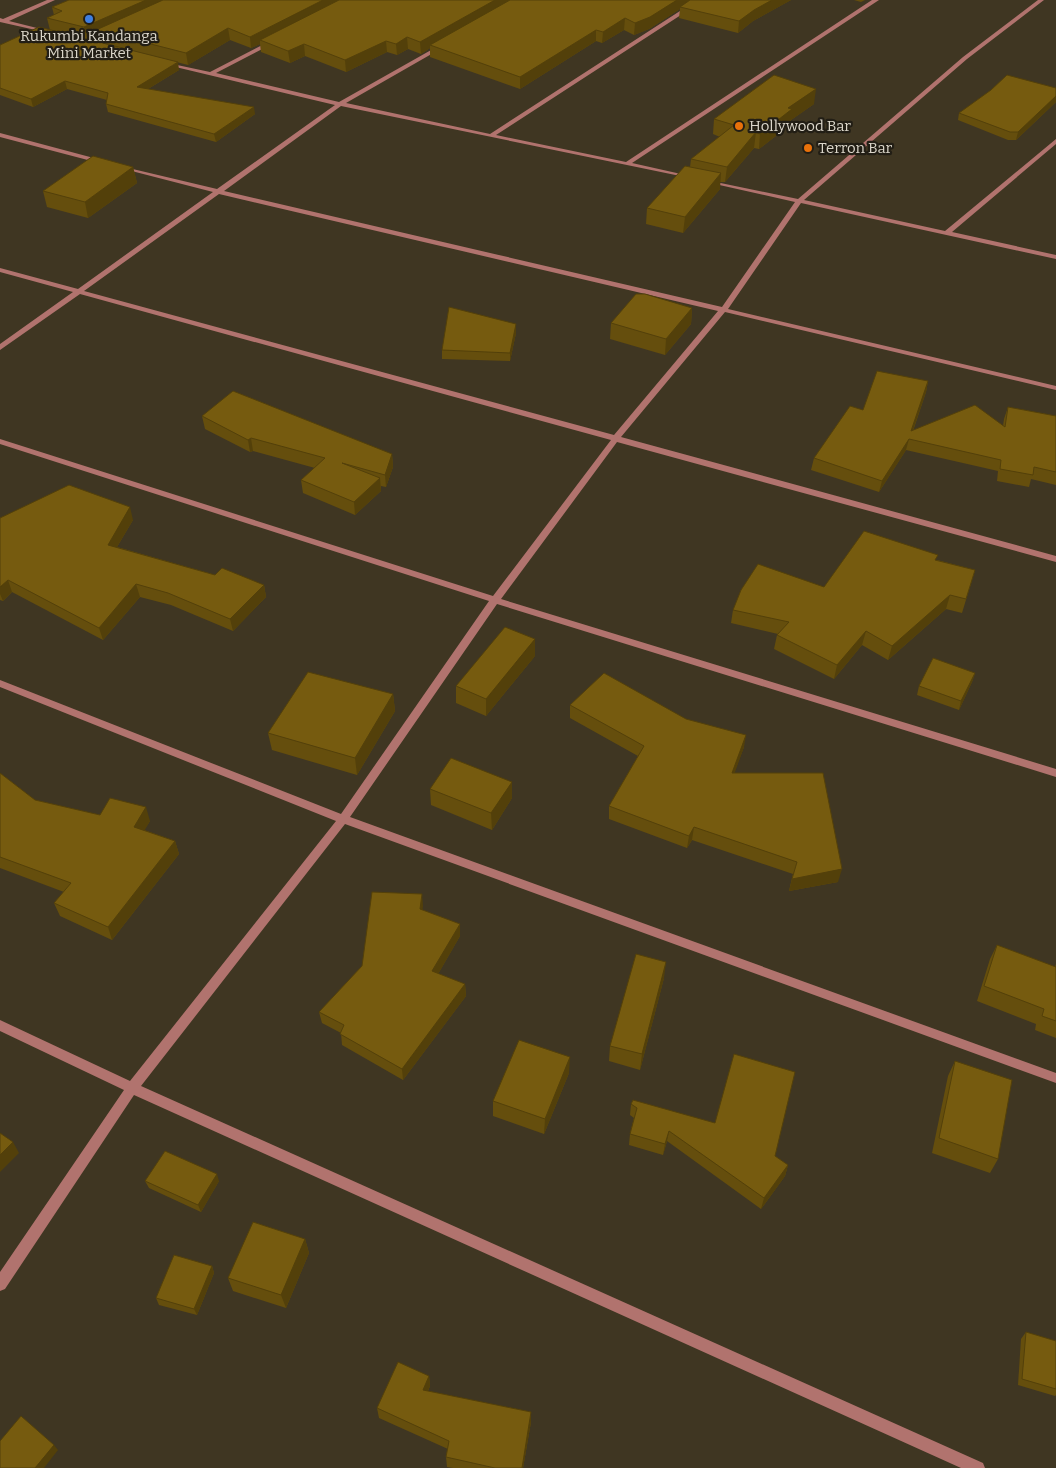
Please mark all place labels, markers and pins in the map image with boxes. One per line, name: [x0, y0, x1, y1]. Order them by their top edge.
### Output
marker: Rukumbi Kandanga Mini Market: [83, 13, 95, 25]
place label: Rukumbi Kandanga Mini Market: [20, 27, 158, 62]
place label: Hollywood Bar: [749, 117, 851, 135]
marker: Hollywood Bar: [733, 120, 745, 132]
place label: Terron Bar: [818, 139, 893, 157]
marker: Terron Bar: [802, 142, 814, 154]

